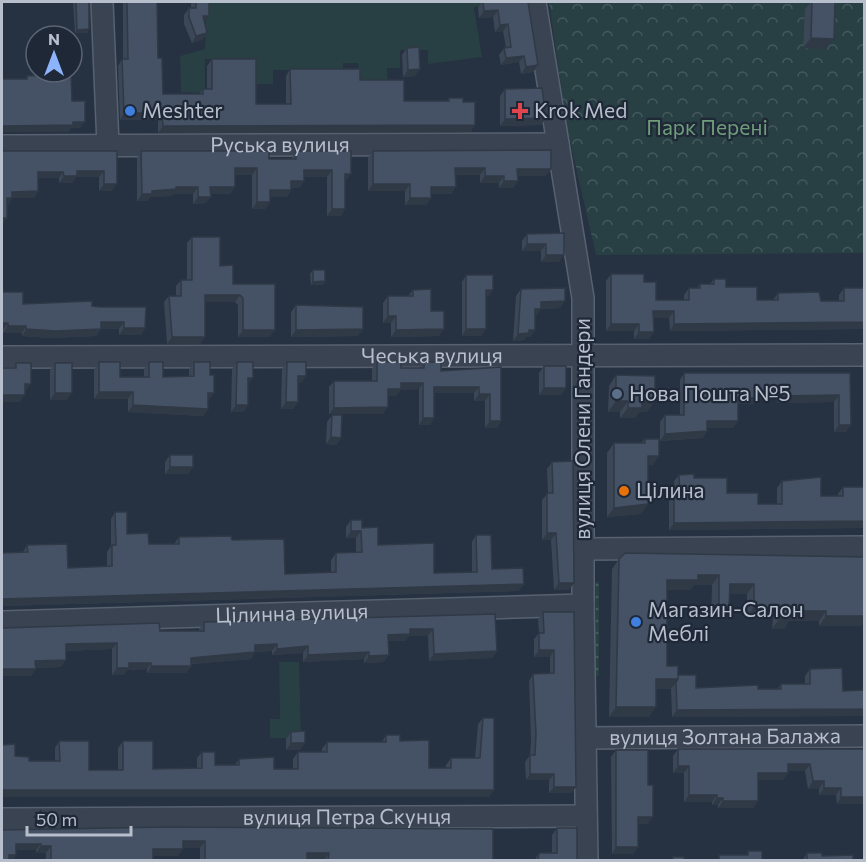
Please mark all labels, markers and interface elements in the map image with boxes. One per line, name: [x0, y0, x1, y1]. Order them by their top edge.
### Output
north arrow: [24, 24, 84, 84]
text: N: [48, 29, 60, 48]
place label: Meshter: [142, 97, 223, 122]
place label: Krok Med: [534, 97, 627, 122]
marker: Krok Med: [511, 102, 529, 120]
marker: Meshter: [123, 104, 137, 118]
park label: Парк Перені: [646, 114, 768, 139]
street label: Руська вулиця: [210, 131, 350, 156]
street label: вулиця Олени Гандери: [569, 318, 594, 540]
street label: Чеська вулиця: [361, 342, 503, 367]
place label: Нова Пошта №5: [629, 380, 790, 405]
marker: Нова Пошта №5: [610, 387, 624, 401]
place label: Цілина: [636, 477, 704, 502]
marker: Цілина: [617, 484, 631, 498]
place label: Магазин-Салон Меблі: [648, 596, 804, 645]
street label: Цілинна вулиця: [215, 597, 369, 627]
marker: Магазин-Салон Меблі: [629, 615, 643, 629]
street label: вулиця Золтана Балажа: [609, 722, 841, 749]
scale bar: [27, 799, 130, 837]
street label: вулиця Петра Скунця: [243, 803, 451, 829]
text: 50 m: [36, 808, 77, 830]

